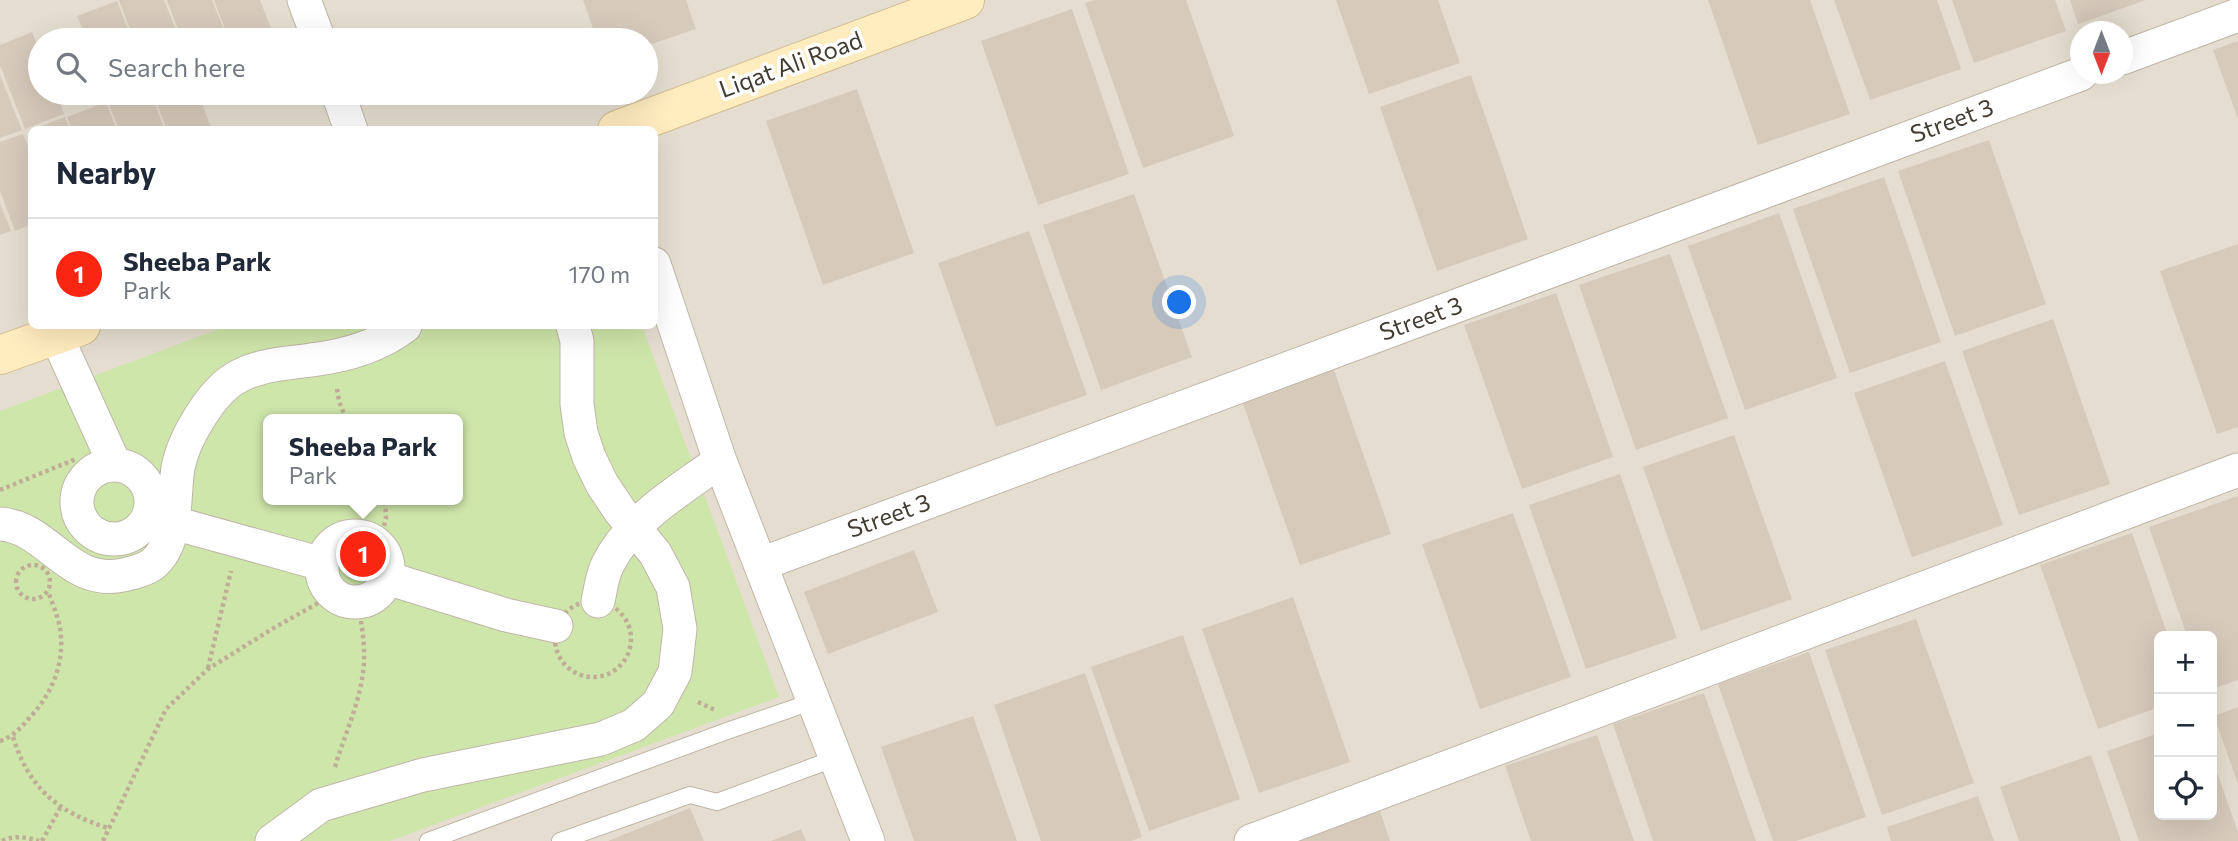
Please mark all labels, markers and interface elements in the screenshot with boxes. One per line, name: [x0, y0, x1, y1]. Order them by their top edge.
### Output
north arrow: [2070, 21, 2133, 84]
street label: Liqat Ali Road: [715, 24, 866, 103]
search box: [28, 28, 658, 105]
icon: search: [52, 48, 90, 86]
text: Search here: [108, 51, 246, 82]
street label: Street 3: [1906, 91, 1997, 148]
text: Nearby: [56, 153, 156, 190]
text: Sheeba Park: [123, 245, 271, 276]
text: 1: [74, 260, 84, 288]
text: 170 m: [569, 260, 630, 288]
text: Park: [123, 276, 171, 304]
your location: [1162, 285, 1196, 319]
street label: Street 3: [1375, 289, 1466, 346]
popup: [263, 414, 463, 505]
text: Sheeba Park: [289, 430, 437, 461]
text: Park: [289, 461, 337, 489]
street label: Street 3: [843, 486, 934, 543]
pin: 1: [340, 528, 386, 580]
map controls: [2154, 631, 2217, 820]
button: +: [2154, 631, 2217, 694]
button: −: [2154, 694, 2217, 757]
button: locate: [2154, 757, 2217, 820]

